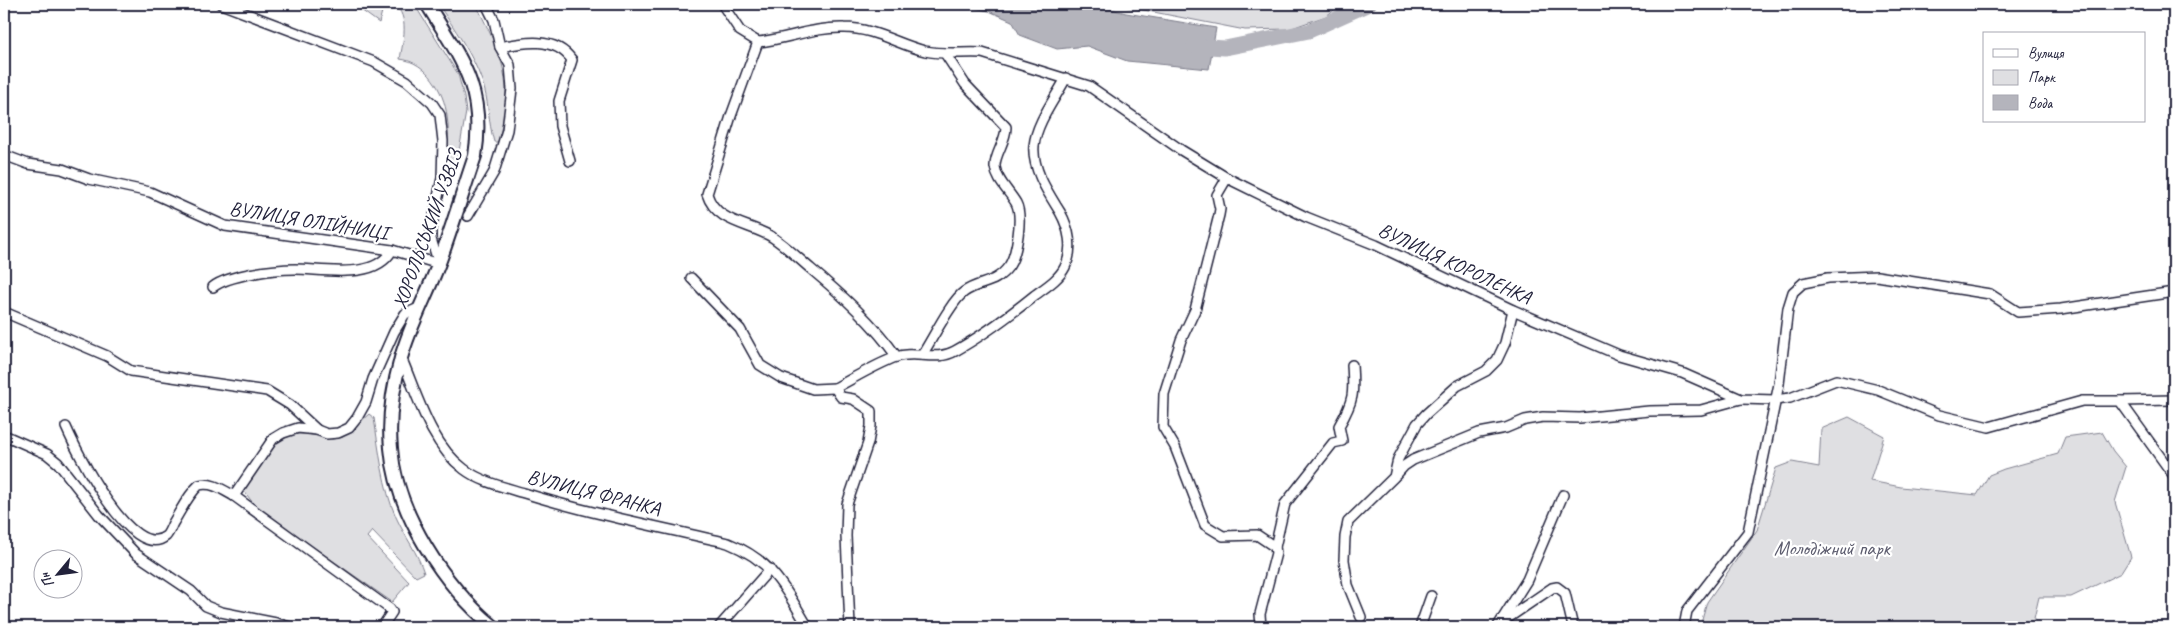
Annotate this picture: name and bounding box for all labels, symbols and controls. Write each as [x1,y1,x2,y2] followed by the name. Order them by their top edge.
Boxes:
[1983,32,2146,122] legend
[2028,44,2065,63] text: Вулиця
[2028,68,2056,87] text: Парк
[2028,94,2053,113] text: Вода
[387,144,469,312] street label: ХОРОЛЬСЬКИЙ УЗВІЗ
[228,196,395,246] street label: ВУЛИЦЯ ОЛІЙНИЦІ
[1374,217,1536,310] street label: ВУЛИЦЯ КОРОЛЕНКА
[525,464,664,521] street label: ВУЛИЦЯ ФРАНКА
[1774,536,1892,561] park label: Молодіжний парк
[32,548,82,598] north arrow
[36,569,58,591] text: Пн

